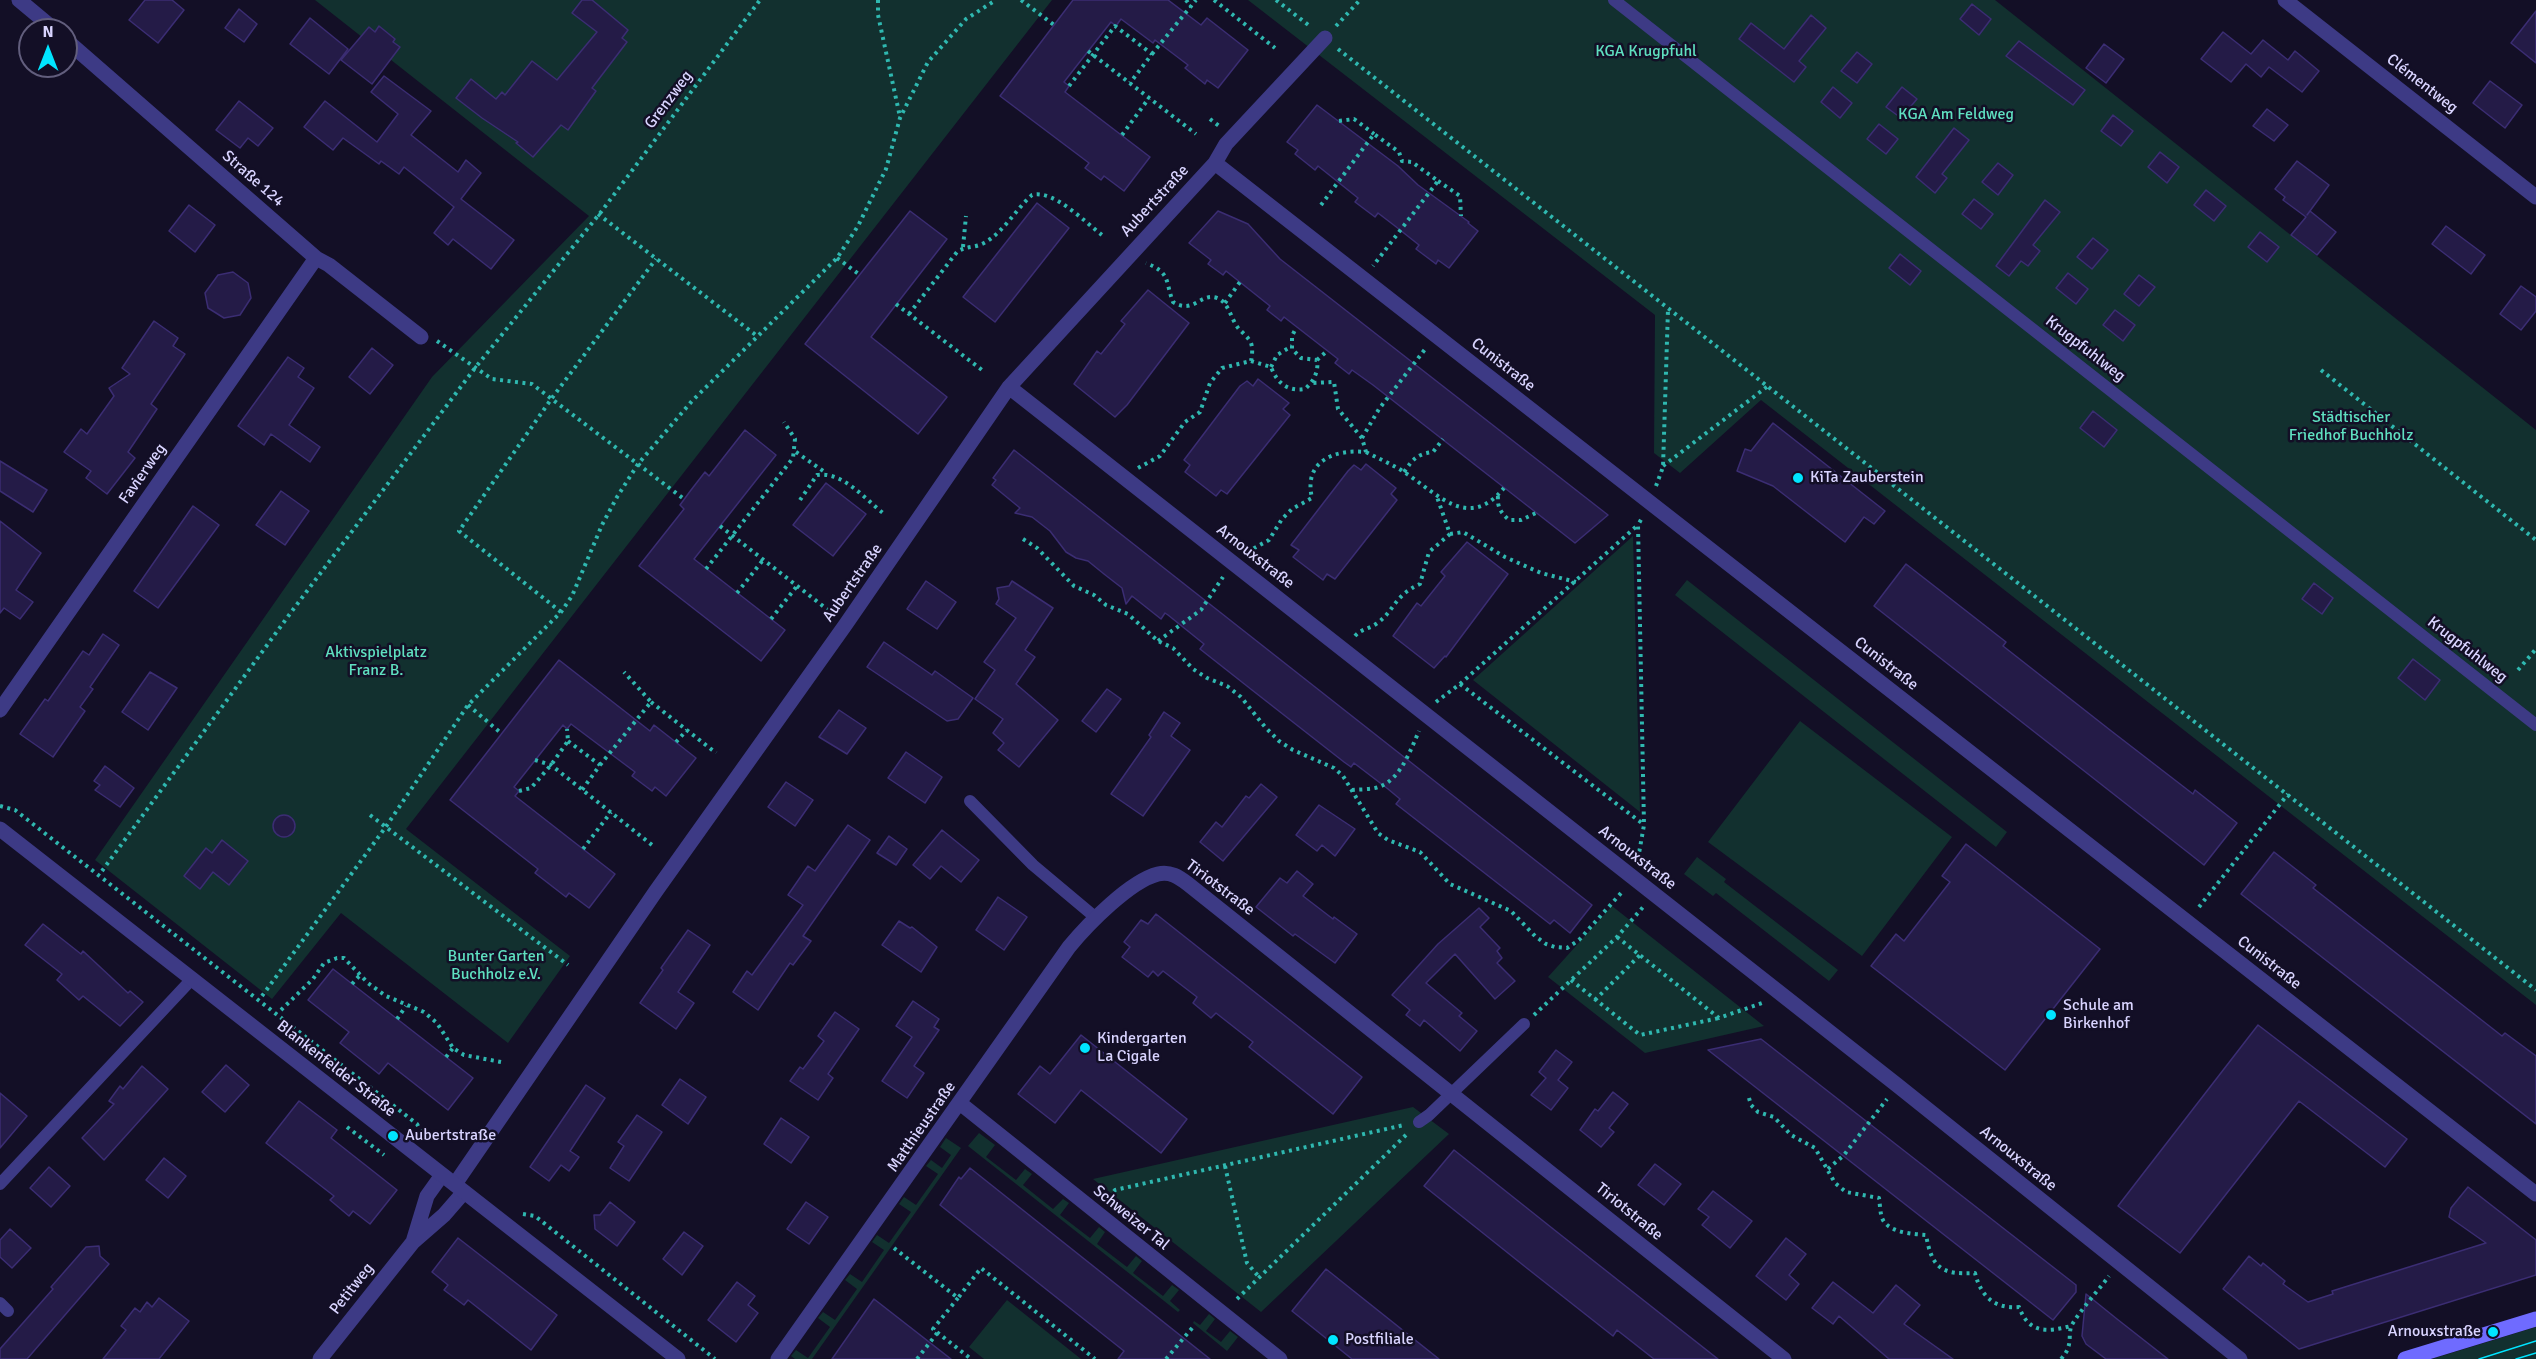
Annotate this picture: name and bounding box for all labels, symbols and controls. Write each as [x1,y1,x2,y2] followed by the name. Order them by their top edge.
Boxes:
[18,18,78,78] north arrow
[42,22,54,42] text: N
[1595,42,1697,62] park label: KGA Krugpfuhl
[2383,50,2461,118] street label: Clémentweg
[641,67,697,133] street label: Grenzweg
[1898,105,2014,125] park label: KGA Am Feldweg
[218,147,288,211] street label: Straße 124
[1117,161,1193,241] street label: Aubertstraße
[2041,312,2129,386] street label: Krugpfuhlweg
[1467,334,1539,396] street label: Cunistraße
[2289,408,2413,446] park label: Städtischer Friedhof Buchholz
[115,440,171,508] street label: Favierweg
[1810,468,1924,488] place label: KiTa Zauberstein
[1791,471,1805,485] marker: KiTa Zauberstein
[1212,521,1298,593] street label: Arnouxstraße
[819,540,887,626] street label: Aubertstraße
[2423,613,2511,687] street label: Krugpfuhlweg
[1850,633,1922,695] street label: Cunistraße
[325,643,427,681] park label: Aktivspielplatz Franz B.
[1594,822,1680,894] street label: Arnouxstraße
[1182,856,1258,920] street label: Tiriotstraße
[2233,932,2305,994] street label: Cunistraße
[448,947,544,985] park label: Bunter Garten Buchholz e.V.
[2063,996,2134,1034] place label: Schule am Birkenhof
[2044,1008,2058,1022] marker: Schule am Birkenhof
[273,1017,399,1121] street label: Blankenfelder Straße
[1097,1029,1187,1067] place label: Kindergarten La Cigale
[1078,1041,1092,1055] marker: Kindergarten La Cigale
[884,1078,960,1176] street label: Matthieustraße
[1976,1122,2060,1196] street label: Arnouxstraße
[405,1126,496,1146] place label: Aubertstraße
[386,1129,400,1143] marker: Aubertstraße
[1591,1179,1667,1245] street label: Tiriotstraße
[1089,1181,1173,1255] street label: Schweizer Tal
[326,1259,378,1319] street label: Petitweg
[2388,1322,2481,1342] place label: Arnouxstraße
[2486,1325,2500,1339] marker: Arnouxstraße
[1345,1330,1414,1350] place label: Postfiliale
[1326,1333,1340,1347] marker: Postfiliale

